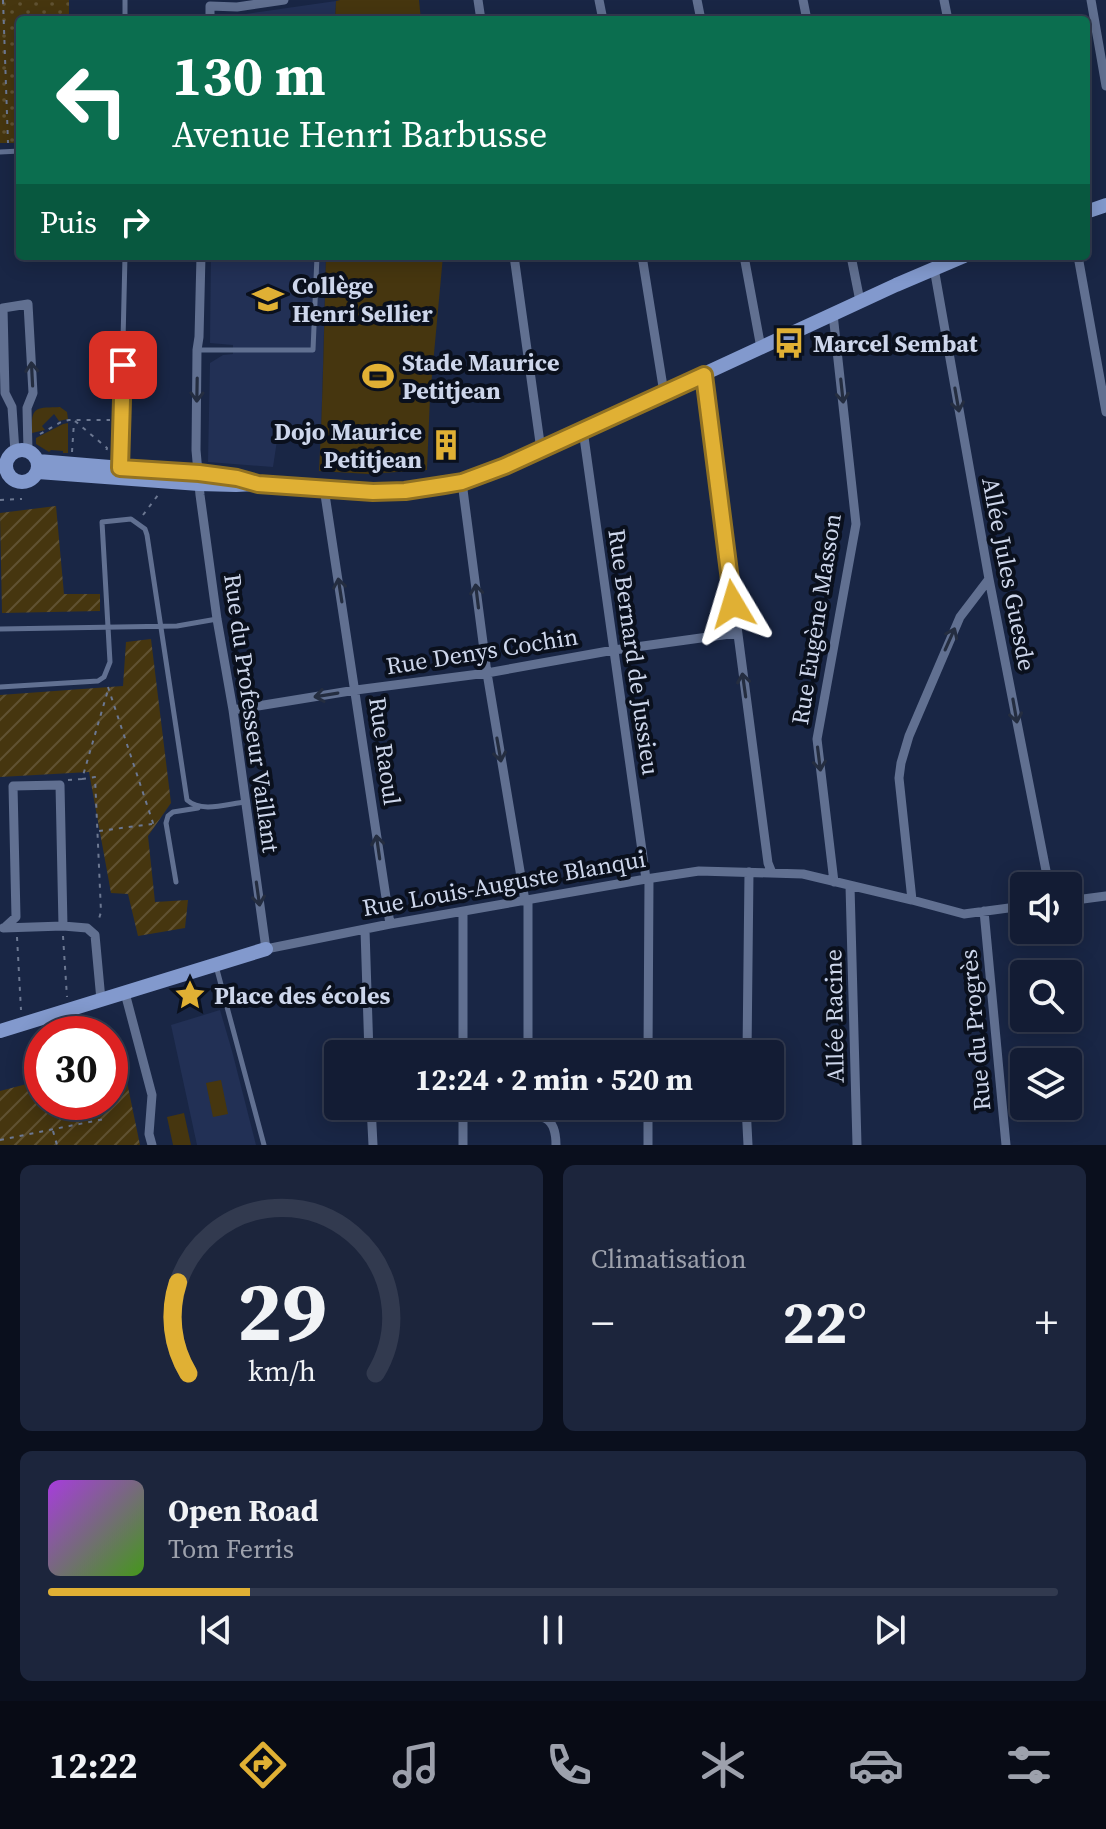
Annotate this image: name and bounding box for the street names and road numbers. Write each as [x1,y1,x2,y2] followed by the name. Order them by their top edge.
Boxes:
[974,474,1044,674] street label: Allée Jules Guesde
[783,511,849,727] street label: Rue Eugène Masson
[600,527,668,777] street label: Rue Bernard de Jussieu
[216,571,288,855] street label: Rue du Professeur Vaillant
[384,620,580,682] street label: Rue Denys Cochin
[361,695,409,807] street label: Rue Raoul
[360,842,648,924] street label: Rue Louis-Auguste Blanqui
[952,948,998,1112] street label: Rue du Progrès
[816,949,852,1083] street label: Allée Racine

